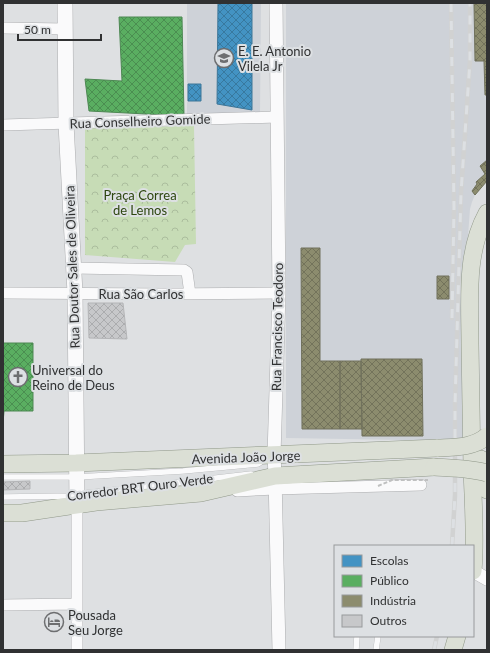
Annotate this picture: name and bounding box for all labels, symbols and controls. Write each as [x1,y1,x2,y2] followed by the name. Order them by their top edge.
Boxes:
[18,16,101,42] scale bar
[24,22,51,37] text: 50 m
[238,43,311,74] place label: E. E. Antonio Vilela Jr
[213,47,235,69] school or university icon: E. E. Antonio Vilela Jr
[69,111,211,131] street label: Rua Conselheiro Gomide
[61,185,83,349] street label: Rua Doutor Sales de Oliveira
[103,187,177,218] park label: Praça Correa de Lemos
[268,263,286,391] street label: Rua Francisco Teodoro
[99,286,184,302] street label: Rua São Carlos
[32,362,115,393] place label: Universal do Reino de Deus
[7,366,29,388] church icon: Universal do Reino de Deus
[191,447,301,467] street label: Avenida João Jorge
[66,470,214,504] street label: Corredor BRT Ouro Verde
[334,545,474,637] legend
[370,553,408,568] text: Escolas
[370,573,409,588] text: Público
[370,593,416,608] text: Indústria
[68,607,123,638] place label: Pousada Seu Jorge
[43,611,65,633] hotel icon: Pousada Seu Jorge
[370,613,407,628] text: Outros

